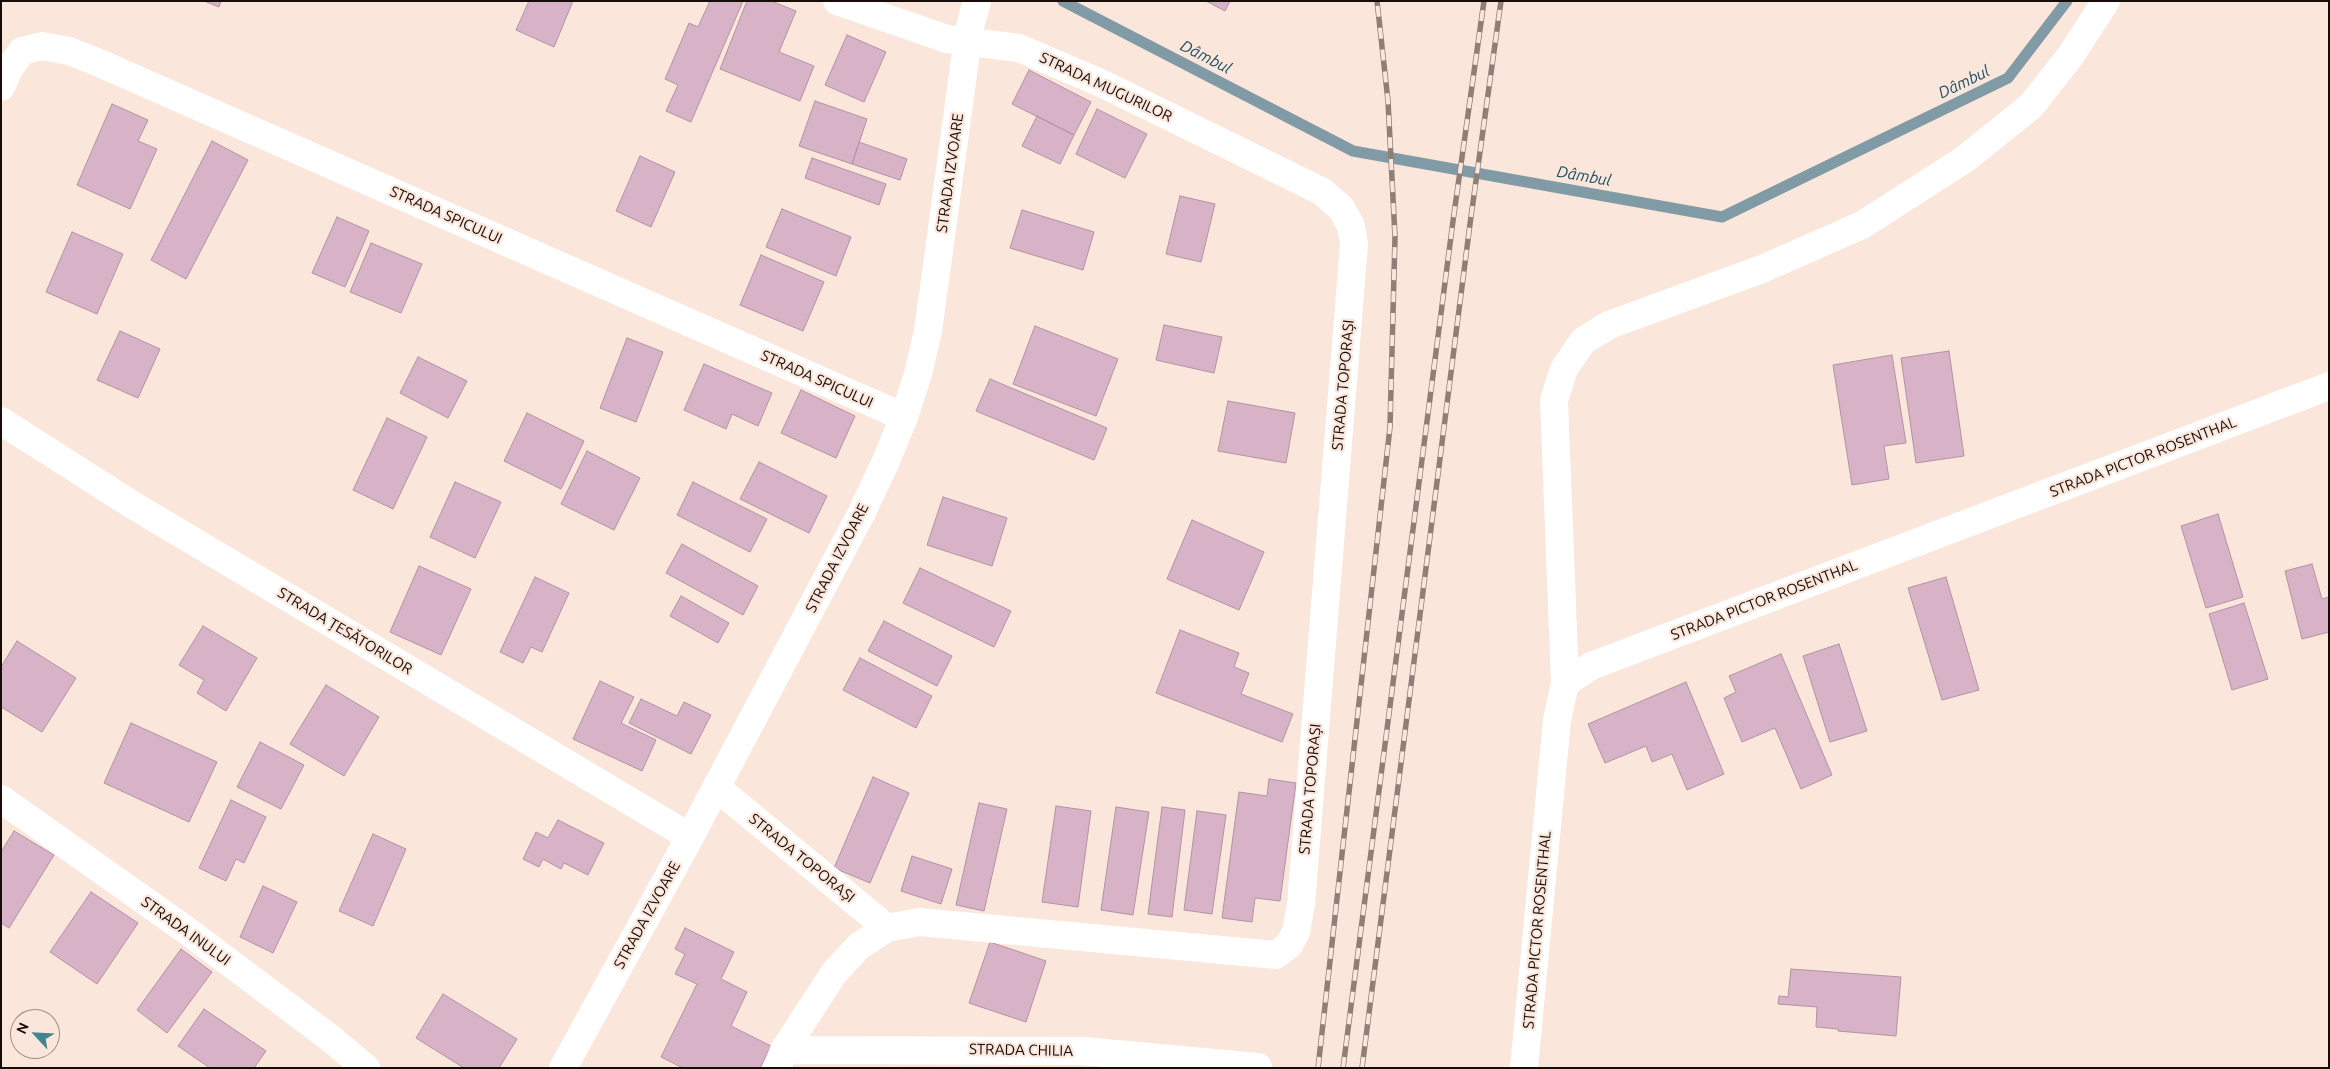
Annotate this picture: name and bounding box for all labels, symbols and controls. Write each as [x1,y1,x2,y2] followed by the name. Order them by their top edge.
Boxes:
[1177,36,1235,78] water label: Dâmbul
[1037,48,1175,126] street label: STRADA MUGURILOR
[1935,61,1993,103] water label: Dâmbul
[933,112,967,234] street label: STRADA IZVOARE
[1555,162,1613,190] water label: Dâmbul
[387,182,505,248] street label: STRADA SPICULUI
[1328,319,1358,451] street label: STRADA TOPORAȘI
[758,346,876,412] street label: STRADA SPICULUI
[2047,413,2239,501] street label: STRADA PICTOR ROSENTHAL
[802,500,872,616] street label: STRADA IZVOARE
[1668,556,1860,644] street label: STRADA PICTOR ROSENTHAL
[274,584,416,678] street label: STRADA ȚESĂTORILOR
[1295,723,1325,855] street label: STRADA TOPORAȘI
[745,810,859,906] street label: STRADA TOPORAȘI
[1519,830,1555,1030] street label: STRADA PICTOR ROSENTHAL
[610,858,684,972] street label: STRADA IZVOARE
[138,893,234,969] street label: STRADA INULUI
[10,1009,60,1059] north arrow
[13,1020,32,1036] text: N
[969,1040,1073,1060] street label: STRADA CHILIA

